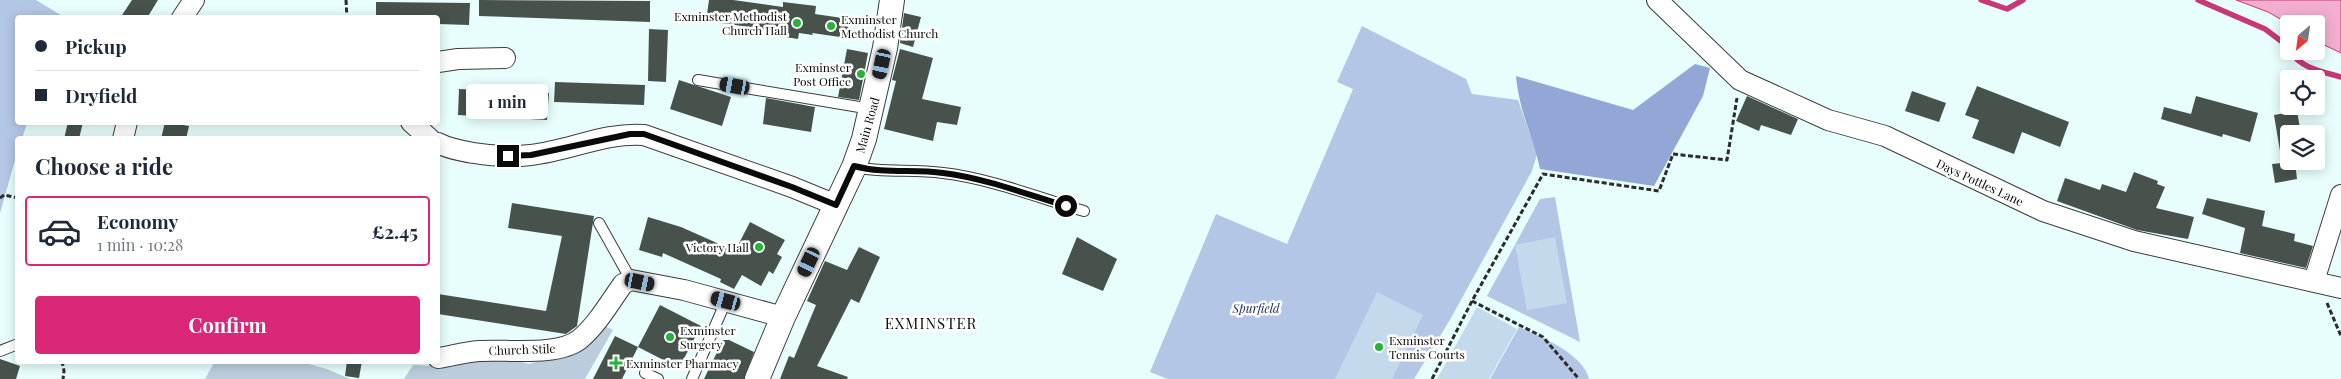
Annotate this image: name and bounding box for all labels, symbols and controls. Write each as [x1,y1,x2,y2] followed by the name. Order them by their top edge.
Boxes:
[674,8,788,38] place label: Exminster Methodist Church Hall
[841,11,938,41] place label: Exminster Methodist Church
[2280,15,2325,60] north arrow
[2280,15,2325,170] map controls
[791,17,803,29] marker: Exminster Methodist Church Hall
[825,20,837,32] marker: Exminster Methodist Church
[65,33,127,59] text: Pickup
[871,48,892,80] car
[793,59,852,89] place label: Exminster Post Office
[855,68,867,80] marker: Exminster Post Office
[2280,70,2325,115] button: locate
[718,76,751,96] car
[65,82,137,108] text: Dryfield
[467,84,549,118] callout: 1 min
[487,91,527,112] text: 1 min
[851,95,883,155] street label: Main Road
[2280,125,2325,170] button: layers
[497,145,519,167] route end
[35,151,173,181] text: Choose a ride
[1934,155,2026,209] street label: Days Pottles Lane
[1055,195,1077,217] route start
[97,208,178,234] text: Economy
[37,209,82,254] icon: car
[372,218,418,244] text: £2.45
[97,234,183,255] text: 1 min · 10:28
[685,239,750,255] place label: Victory Hall
[753,241,765,253] marker: Victory Hall
[795,245,822,279] car
[623,272,656,292] car
[709,290,742,312] car
[35,296,420,354] button: Confirm
[1232,300,1280,316] park label: Spurfield
[885,313,977,333] district label: EXMINSTER
[680,322,737,352] place label: Exminster Surgery
[664,331,676,343] marker: Exminster Surgery
[1389,332,1465,362] place label: Exminster Tennis Courts
[488,340,556,358] street label: Church Stile
[1373,341,1385,353] marker: Exminster Tennis Courts
[626,355,738,371] place label: Exminster Pharmacy
[610,357,622,369] marker: Exminster Pharmacy

